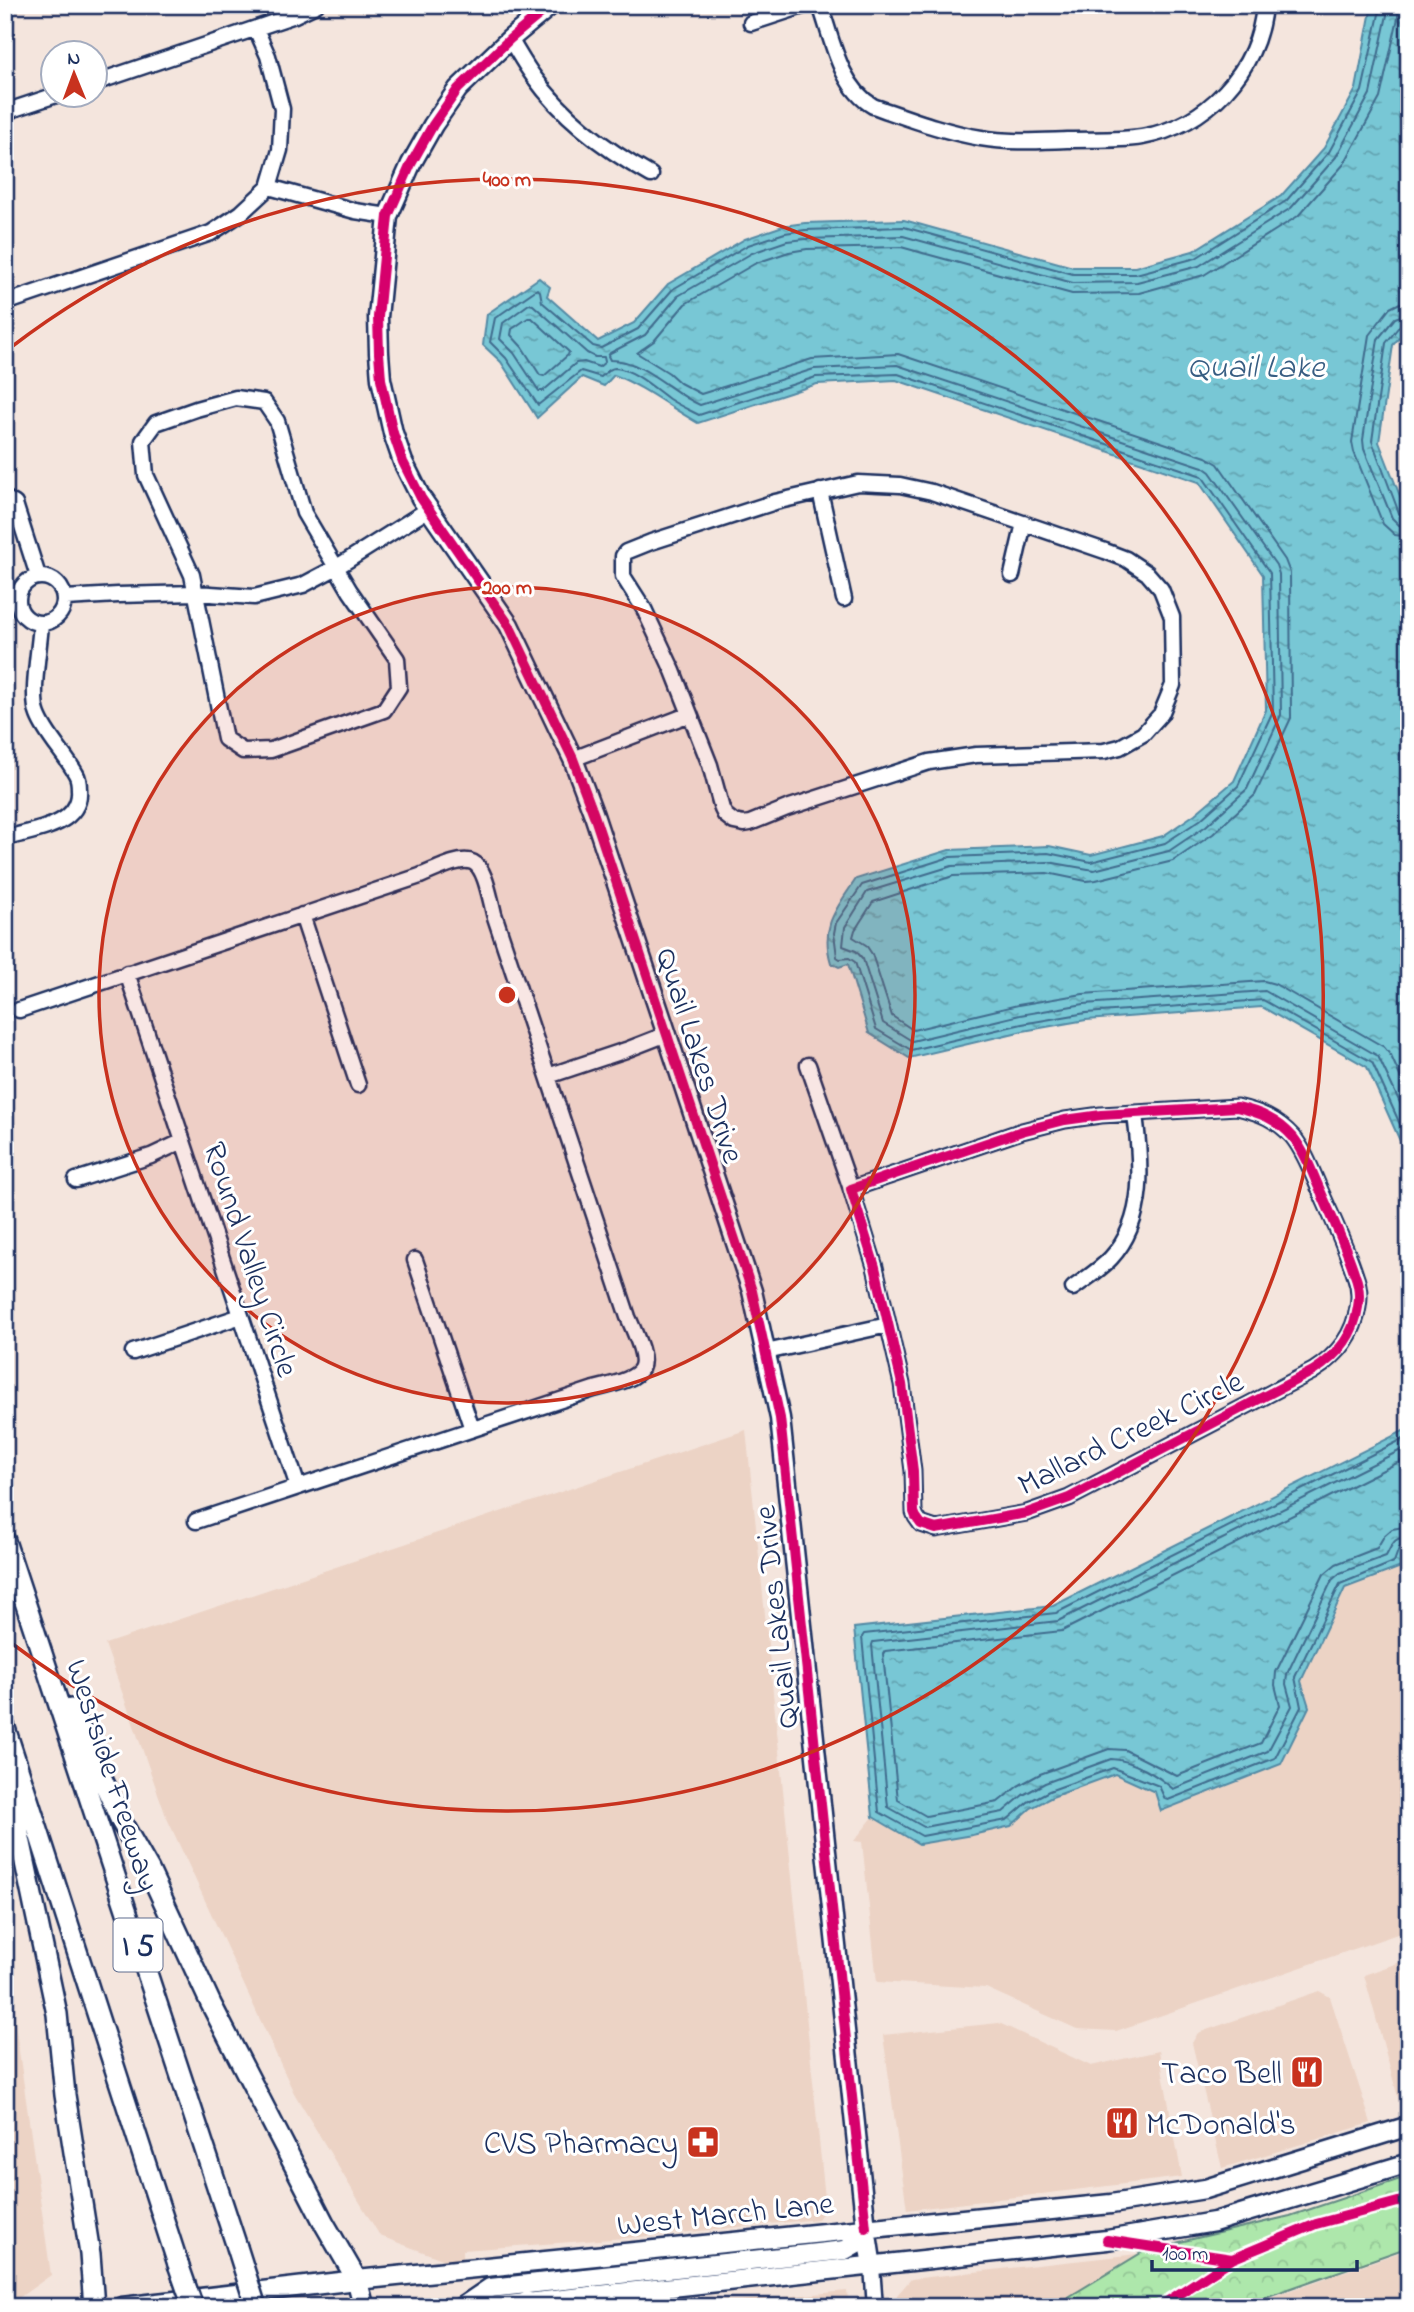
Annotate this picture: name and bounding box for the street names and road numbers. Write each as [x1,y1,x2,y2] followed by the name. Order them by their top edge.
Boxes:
[641,942,755,1170] street label: Quail Lakes Drive
[189,1136,309,1384] street label: Round Valley Circle
[1011,1360,1253,1510] street label: Mallard Creek Circle
[743,1502,814,1730] street label: Quail Lakes Drive
[51,1654,170,1898] street label: Westside Freeway
[114,1918,162,1971] road number: I 5
[615,2182,837,2251] street label: West March Lane

